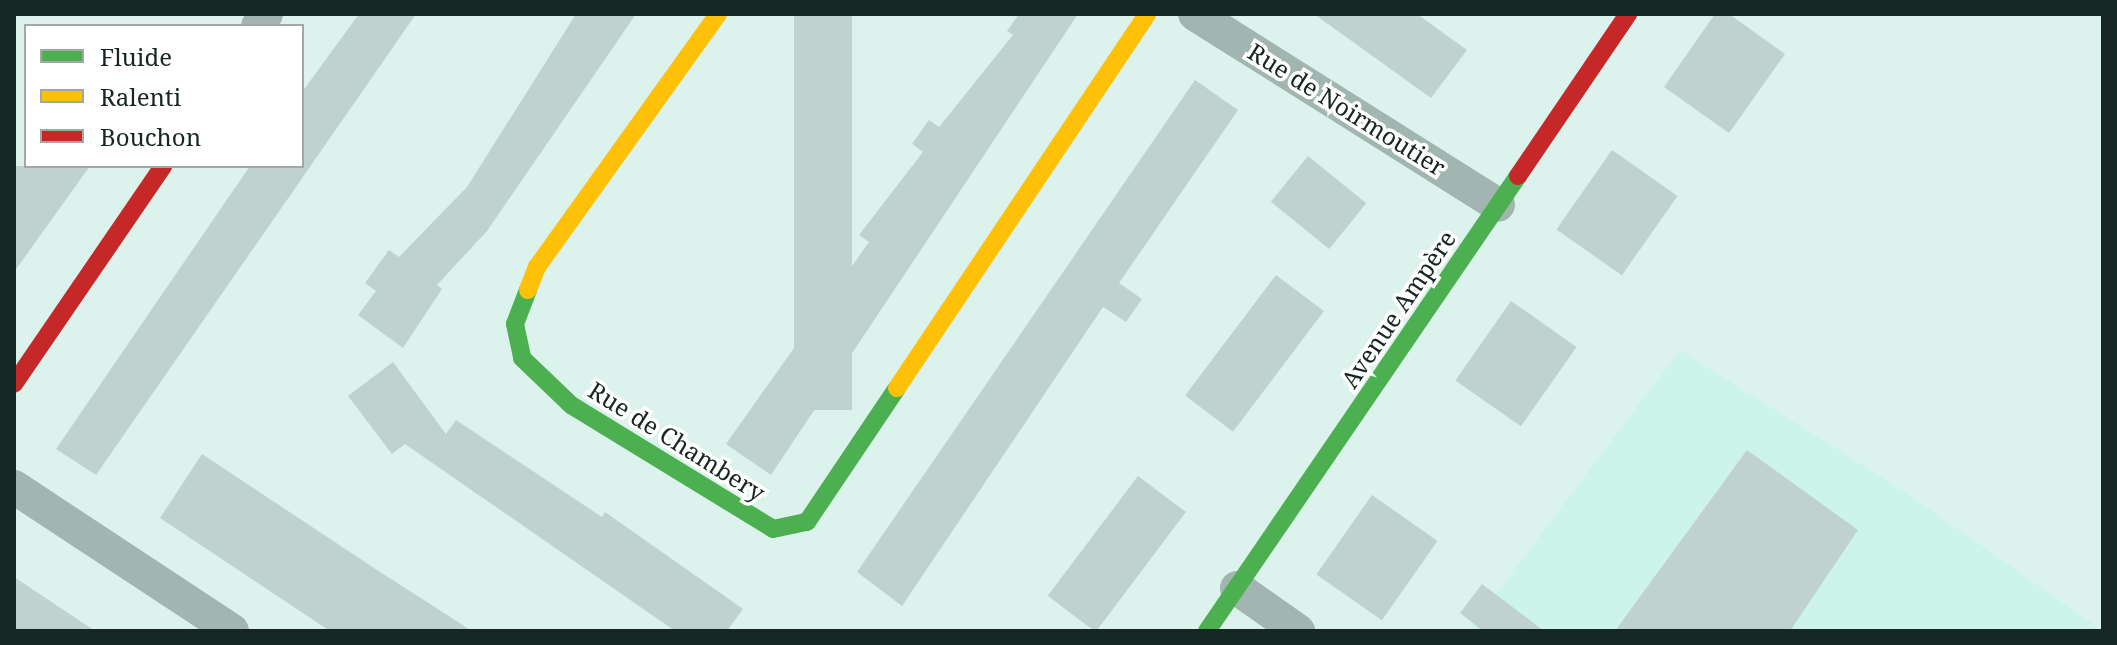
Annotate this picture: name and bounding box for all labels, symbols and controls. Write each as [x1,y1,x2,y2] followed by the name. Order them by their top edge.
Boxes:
[24,24,304,168] legend
[1243,37,1451,181] street label: Rue de Noirmoutier
[100,40,172,73] text: Fluide
[100,80,181,113] text: Ralenti
[100,120,201,153] text: Bouchon
[1335,225,1461,393] street label: Avenue Ampère
[584,375,770,507] street label: Rue de Chambery

